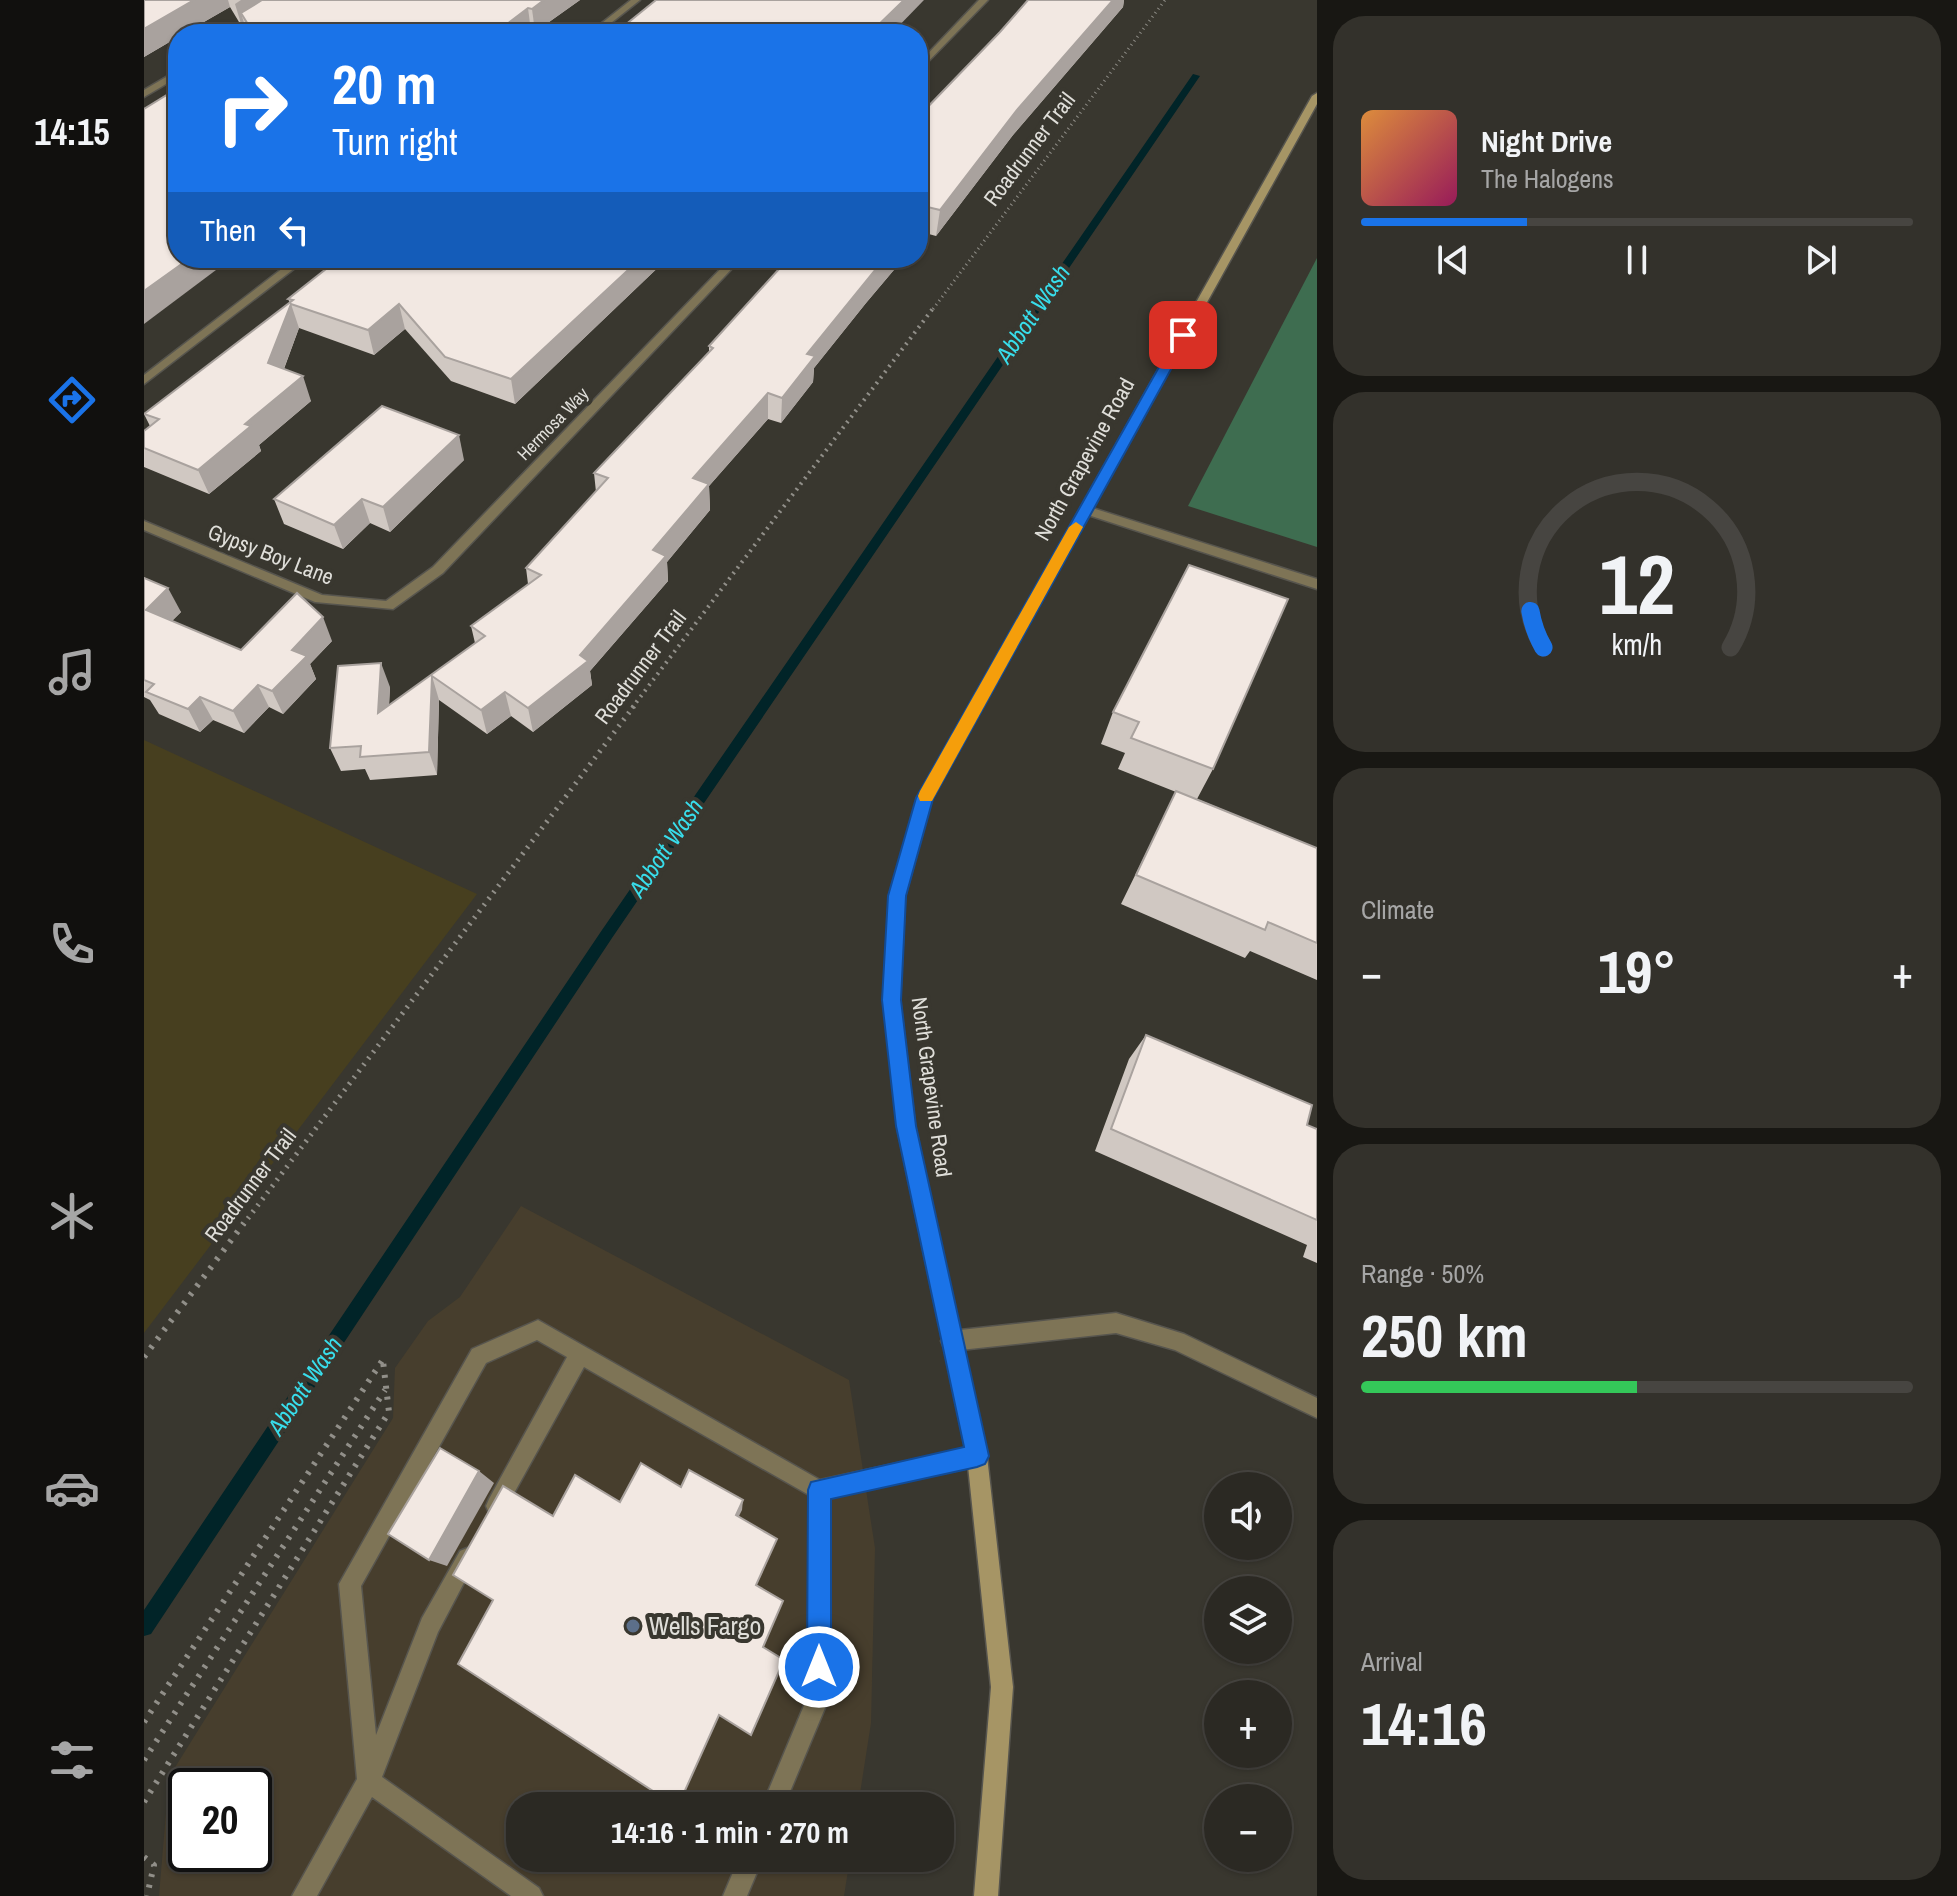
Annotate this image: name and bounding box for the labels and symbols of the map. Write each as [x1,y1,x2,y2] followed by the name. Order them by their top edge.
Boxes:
[976,86,1082,212] street label: Roadrunner Trail
[987,258,1077,370] water label: Abbott Wash
[1149,301,1217,369] pin
[1027,372,1141,546] street label: North Grapevine Road
[511,381,594,466] street label: Hermosa Way
[204,516,338,592] street label: Gypsy Boy Lane
[587,604,693,730] street label: Roadrunner Trail
[620,792,710,904] water label: Abbott Wash
[905,995,959,1179] street label: North Grapevine Road
[197,1122,303,1248] street label: Roadrunner Trail
[259,1330,349,1442] water label: Abbott Wash
[649,1608,761,1643] place label: Wells Fargo
[624,1617,642,1635] marker: Wells Fargo
[777,1625,861,1709] position arrow
[168,1768,272,1872] speed limit sign: 20

